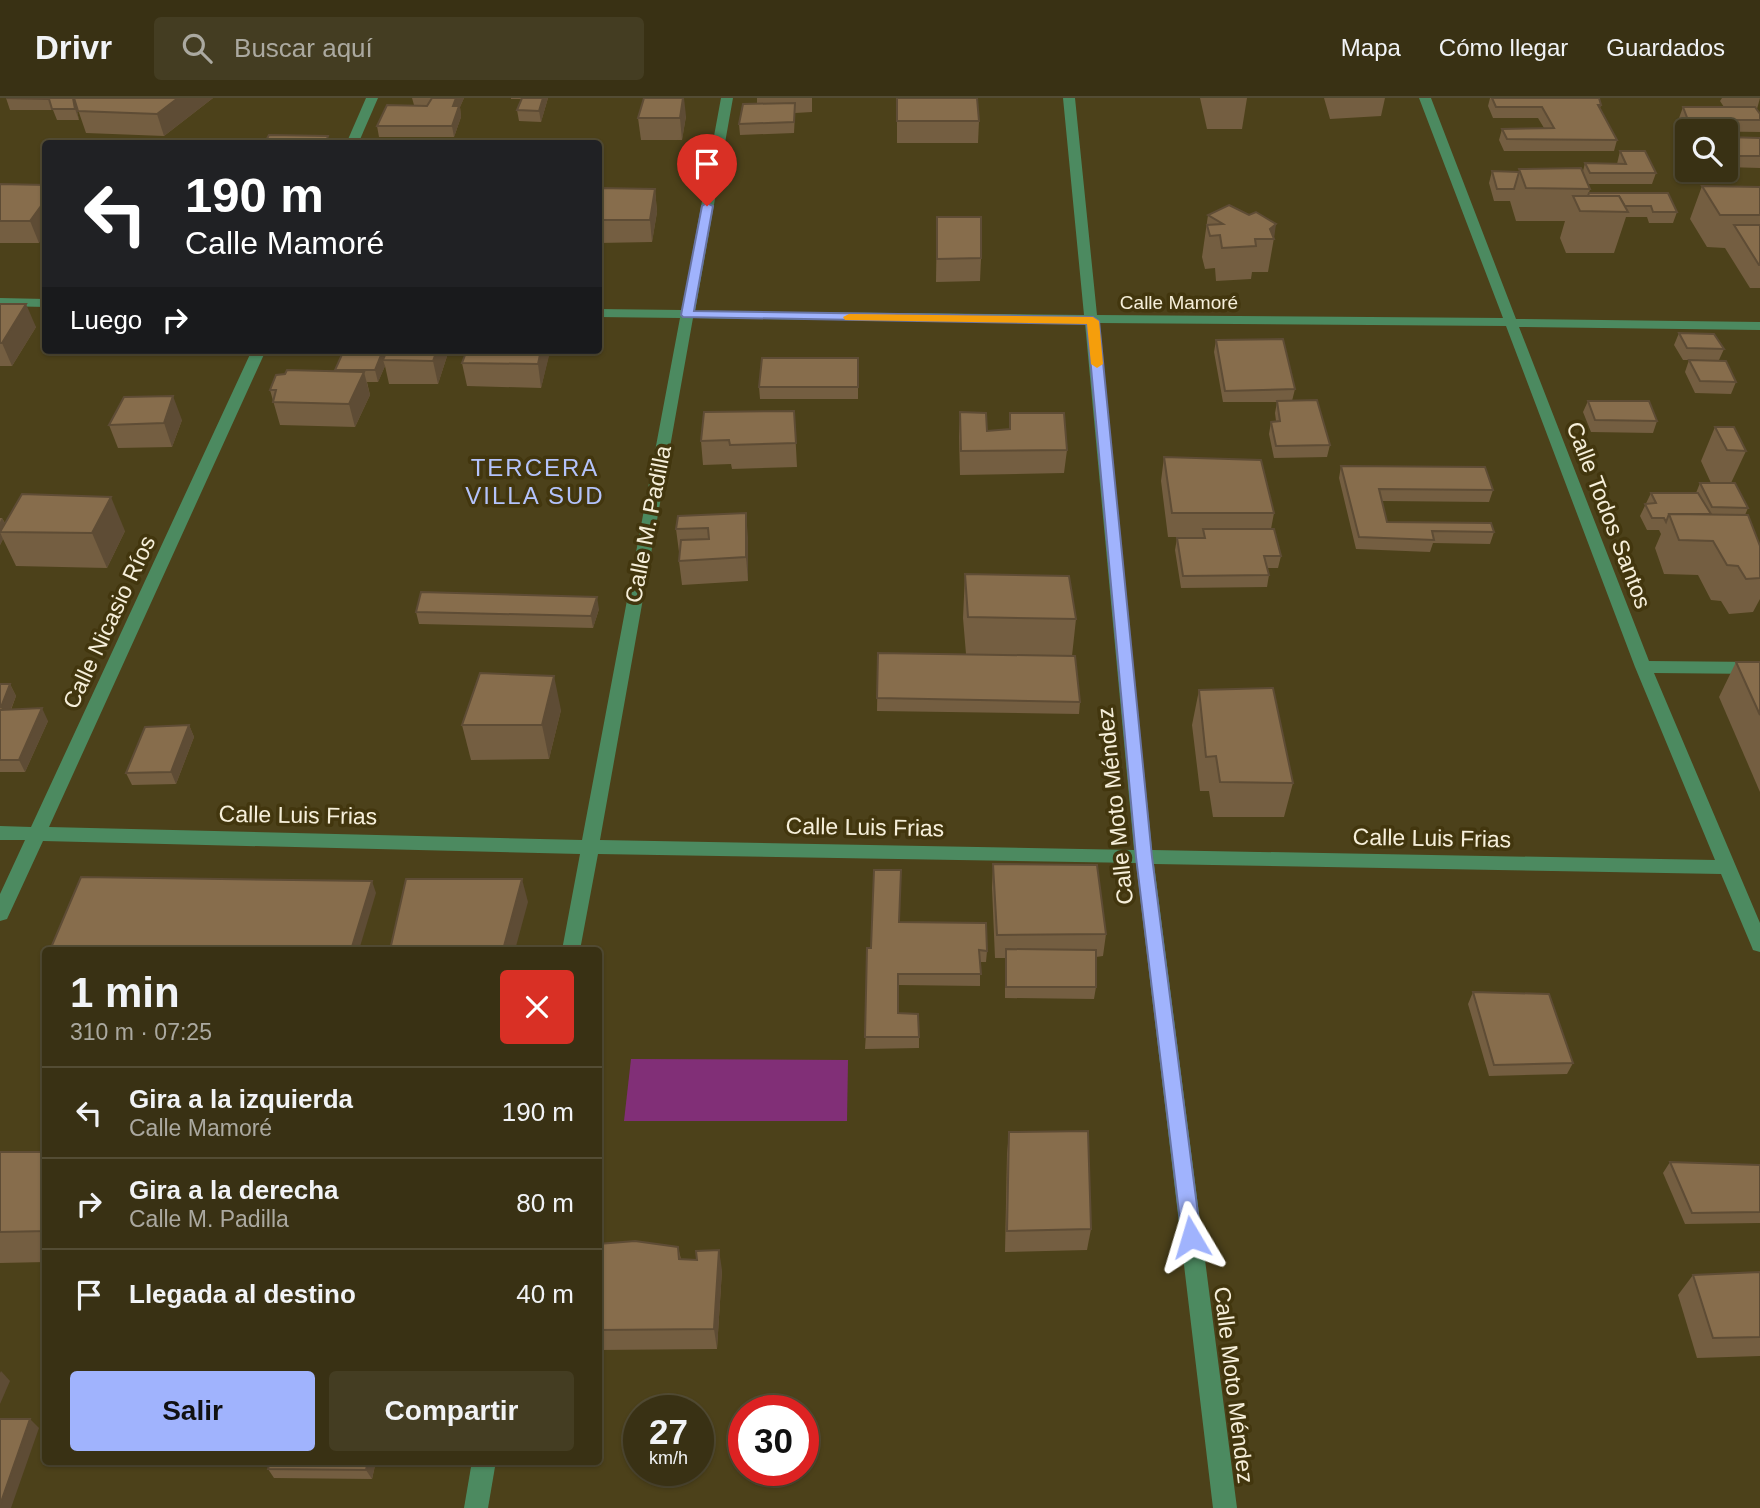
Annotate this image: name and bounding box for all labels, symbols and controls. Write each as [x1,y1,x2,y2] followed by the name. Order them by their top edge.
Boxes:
[154,17,644,80] search box
[35,29,112,66] text: Drivr
[178,29,216,67] icon: search
[234,33,373,63] text: Buscar aquí
[1341,34,1401,61] text: Mapa
[1439,34,1568,61] text: Cómo llegar
[1606,34,1725,61] text: Guardados
[1675,119,1738,182] map controls
[1675,119,1738,182] button: search
[677,134,737,206] pin
[688,145,726,183] icon: arrive
[70,168,161,259] icon: left
[185,168,324,222] text: 190 m
[185,225,384,261] text: Calle Mamoré
[1120,292,1238,313] street label: Calle Mamoré
[156,301,194,339] icon: right
[70,305,142,335] text: Luego
[1561,418,1657,612] street label: Calle Todos Santos
[620,443,676,605] street label: Calle M. Padilla
[465,454,605,509] district label: TERCERA VILLA SUD
[58,531,160,713] street label: Calle Nicasio Ríos
[1092,706,1138,906] street label: Calle Moto Méndez
[219,801,377,829] street label: Calle Luis Frias
[786,813,944,841] street label: Calle Luis Frias
[1353,824,1511,852] street label: Calle Luis Frias
[70,969,180,1016] text: 1 min
[500,970,574,1044] button: close
[70,1019,212,1045] text: 310 m · 07:25
[129,1084,353,1114] text: Gira a la izquierda
[70,1094,108,1132] icon: left
[502,1097,574,1127] text: 190 m
[129,1115,272,1141] text: Calle Mamoré
[129,1175,339,1205] text: Gira a la derecha
[70,1185,108,1223] icon: right
[516,1188,574,1218] text: 80 m
[1154,1200,1228,1274] position arrow
[129,1206,289,1232] text: Calle M. Padilla
[70,1276,108,1314] icon: arrive
[129,1279,356,1309] text: Llegada al destino
[516,1279,574,1309] text: 40 m
[1209,1285,1259,1485] street label: Calle Moto Méndez
[70,1371,315,1451] button: Salir
[329,1371,574,1451] button: Compartir
[728,1395,819,1486] speed limit sign: 30
[649,1412,688,1451] text: 27
[649,1448,688,1468] text: km/h

